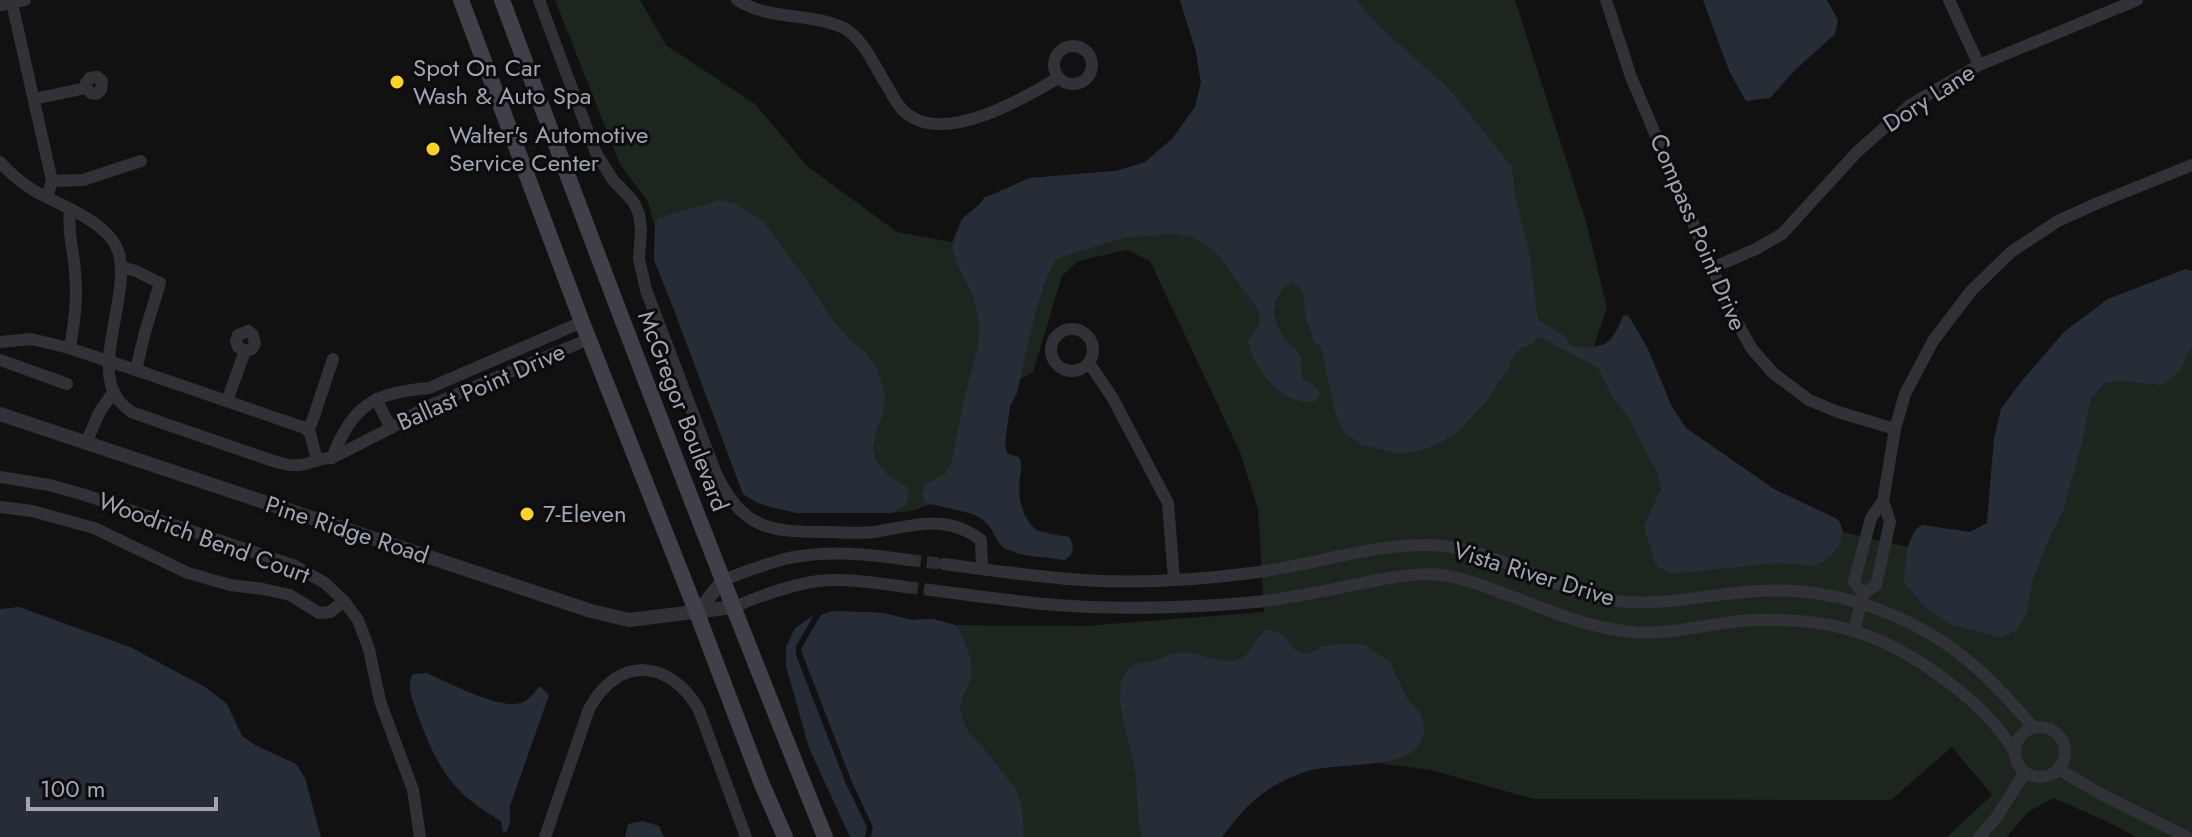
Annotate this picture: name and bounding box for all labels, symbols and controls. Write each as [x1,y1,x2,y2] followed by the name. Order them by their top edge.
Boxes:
[413,50,591,113] place label: Spot On Car Wash & Auto Spa
[1876,55,1982,140] street label: Dory Lane
[388,73,406,91] marker: Spot On Car Wash & Auto Spa
[449,117,648,180] place label: Walter's Automotive Service Center
[1641,128,1756,336] street label: Compass Point Drive
[424,140,442,158] marker: Walter's Automotive Service Center
[629,305,738,516] street label: McGregor Boulevard
[391,334,571,439] street label: Ballast Point Drive
[93,483,315,592] street label: Woodrich Bend Court
[261,487,433,572] street label: Pine Ridge Road
[543,496,627,531] place label: 7-Eleven
[518,505,536,523] marker: 7-Eleven
[1449,532,1619,615] street label: Vista River Drive
[28,761,216,811] scale bar
[40,771,106,806] text: 100 m

